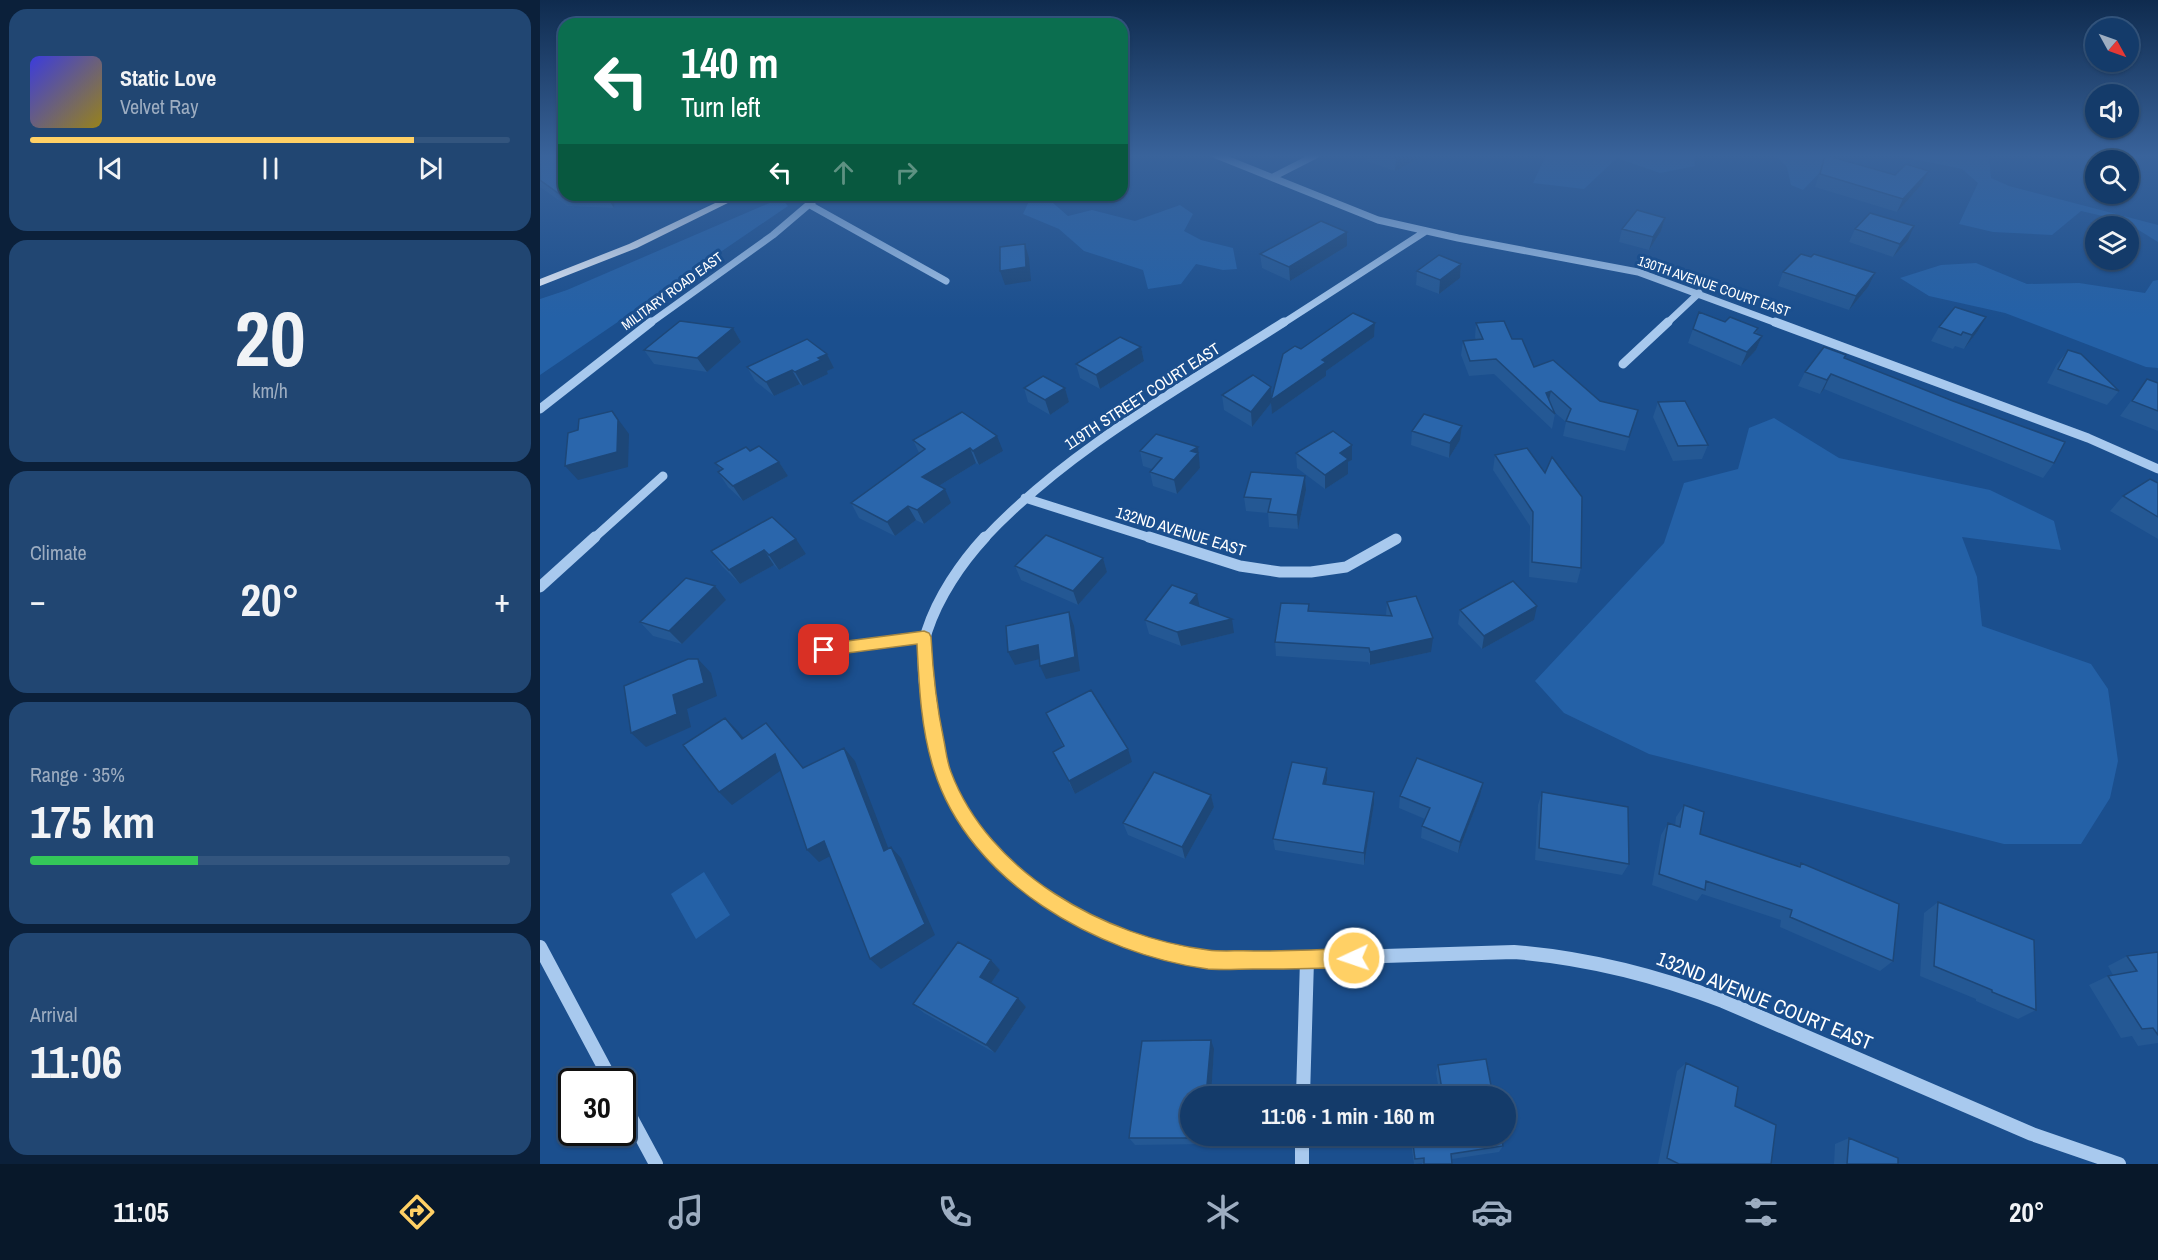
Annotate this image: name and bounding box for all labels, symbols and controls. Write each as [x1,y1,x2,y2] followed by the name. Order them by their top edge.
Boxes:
[2085,18,2139,72] north arrow
[2085,18,2139,270] map controls
[681,35,779,91] text: 140 m
[582,42,660,120] icon: left
[120,63,216,93] text: Static Love
[2085,84,2139,138] button: sound
[681,89,760,125] text: Turn left
[120,93,198,120] text: Velvet Ray
[2085,150,2139,204] button: search
[94,152,127,185] icon: previous
[254,152,287,185] icon: pause
[414,152,447,185] icon: next
[764,156,797,189] icon: left
[827,156,860,189] icon: ahead
[890,156,923,189] icon: right
[2085,216,2139,270] button: layers
[618,248,726,334] street label: MILITARY ROAD EAST
[1635,251,1793,321] street label: 130TH AVENUE COURT EAST
[234,285,306,390] text: 20
[1060,337,1224,455] street label: 119TH STREET COURT EAST
[252,377,288,404] text: km/h
[1113,501,1249,561] street label: 132ND AVENUE EAST
[30,539,87,566] text: Climate
[240,569,300,630] text: 20°
[30,578,46,622] text: −
[494,578,510,622] text: +
[798,624,849,675] pin
[807,633,840,666] icon: arrive
[30,761,125,788] text: Range · 35%
[30,791,155,852] text: 175 km
[1322,926,1386,990] position arrow
[1653,944,1877,1056] street label: 132ND AVENUE COURT EAST
[30,1001,77,1028] text: Arrival
[30,1031,122,1092] text: 11:06
[558,1068,636,1146] speed limit sign: 30
[1261,1101,1435,1131] text: 11:06 · 1 min · 160 m
[396,1191,438,1233] icon: directions
[665,1191,707,1233] icon: music
[934,1191,976,1233] icon: phone
[1202,1191,1244,1233] icon: climate
[1471,1191,1513,1233] icon: car
[1740,1191,1782,1233] icon: filters
[113,1194,169,1230] text: 11:05
[2009,1194,2045,1230] text: 20°

